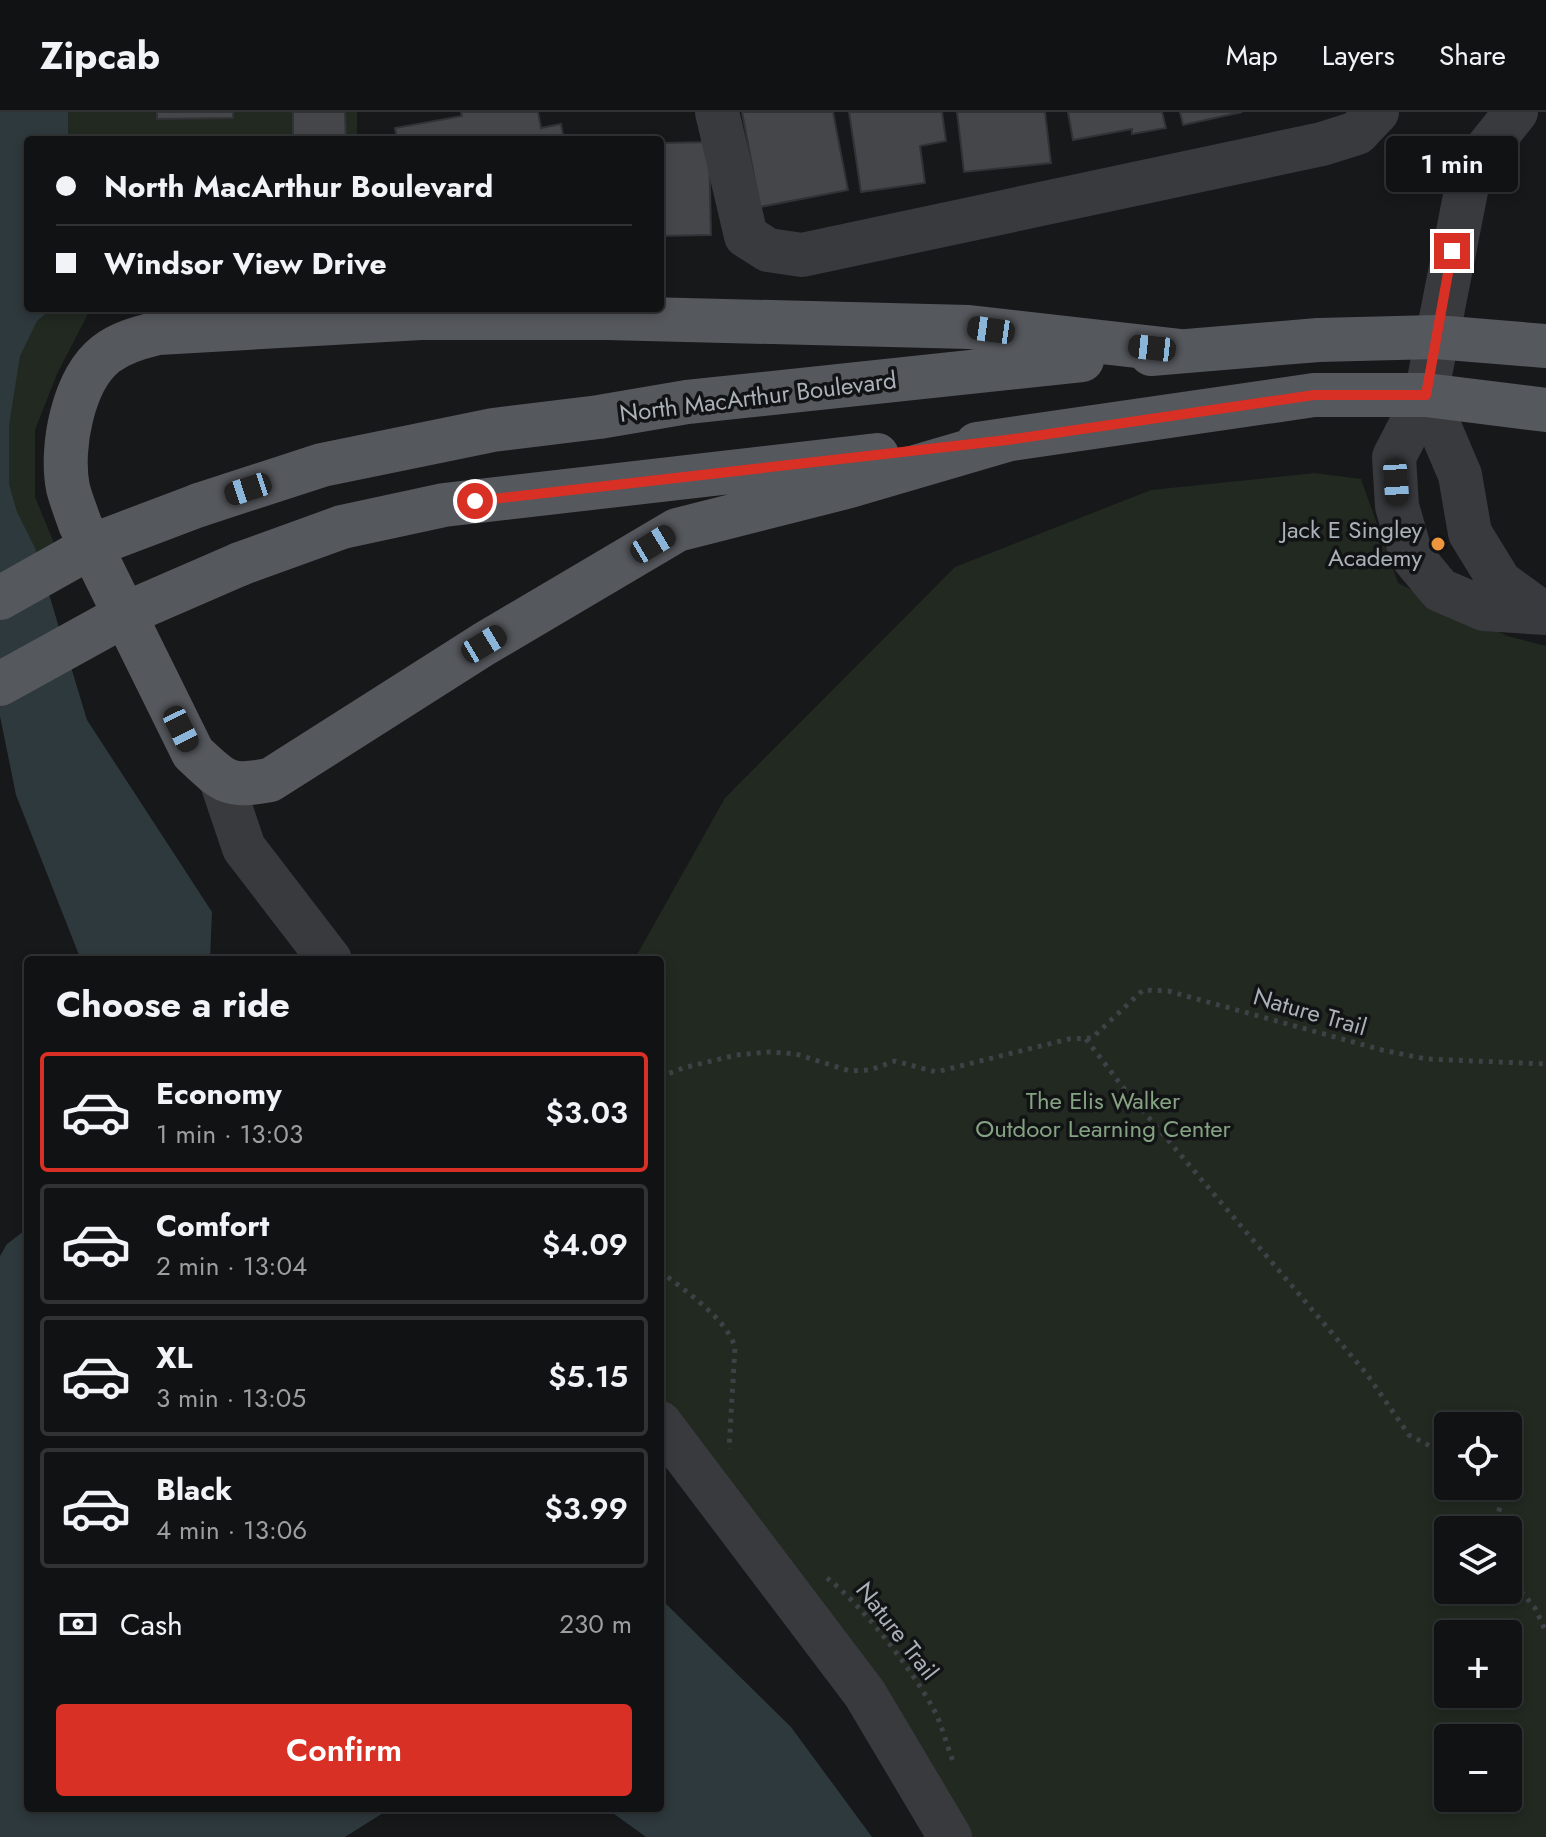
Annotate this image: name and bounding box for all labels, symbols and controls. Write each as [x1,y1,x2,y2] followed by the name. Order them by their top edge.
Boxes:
[40,28,160,83] text: Zipcab
[1226,35,1278,76] text: Map
[1322,35,1395,76] text: Layers
[1439,35,1506,76] text: Share
[1386,135,1518,191] callout: 1 min
[1420,145,1484,183] text: 1 min
[104,165,493,208] text: North MacArthur Boulevard
[1434,233,1470,269] route end
[104,242,387,285] text: Windsor View Drive
[966,315,1016,345] car
[1127,334,1177,362] car
[617,362,899,431] street label: North MacArthur Boulevard
[1382,457,1410,507] car
[221,470,275,508] car
[457,483,493,519] route start
[1278,512,1422,575] place label: Jack E Singley Academy
[626,521,680,567] car
[1429,535,1447,553] marker: Jack E Singley Academy
[457,621,511,667] car
[160,702,202,756] car
[56,978,290,1030] text: Choose a ride
[1249,979,1371,1044] street label: Nature Trail
[156,1072,282,1115] text: Economy
[60,1076,132,1148] icon: car
[975,1083,1232,1146] park label: The Elis Walker Outdoor Learning Center
[546,1091,628,1134] text: $3.03
[156,1115,303,1153] text: 1 min · 13:03
[156,1204,269,1247] text: Comfort
[60,1208,132,1280] icon: car
[542,1223,628,1266] text: $4.09
[156,1247,307,1285] text: 2 min · 13:04
[156,1336,192,1379] text: XL
[60,1340,132,1412] icon: car
[548,1355,628,1398] text: $5.15
[156,1379,306,1417] text: 3 min · 13:05
[1434,1412,1522,1812] map controls
[1434,1412,1522,1500] button: locate
[156,1468,232,1511] text: Black
[60,1472,132,1544] icon: car
[544,1487,628,1530] text: $3.99
[156,1511,307,1549] text: 4 min · 13:06
[1434,1516,1522,1604] button: layers
[848,1574,947,1687] street label: Nature Trail
[56,1602,100,1646] icon: cash
[120,1603,183,1646] text: Cash
[559,1605,632,1643] text: 230 m
[1434,1620,1522,1708] button: +
[56,1704,632,1796] button: Confirm
[1434,1724,1522,1812] button: −

